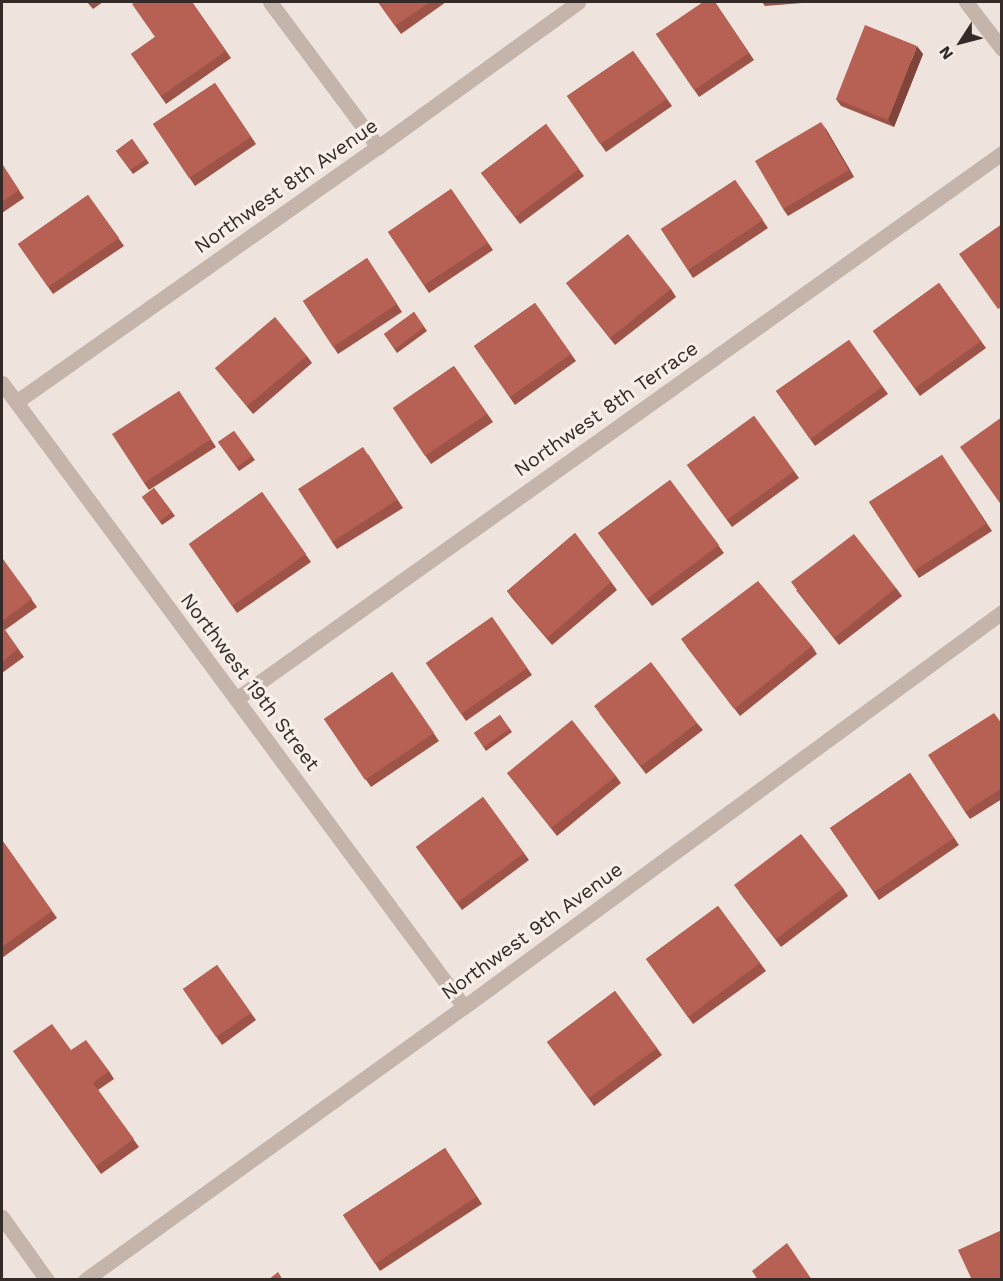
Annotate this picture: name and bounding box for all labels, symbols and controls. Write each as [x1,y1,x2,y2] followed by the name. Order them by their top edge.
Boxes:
[931,12,991,72] north arrow
[935,42,957,63] text: N
[189,113,383,259] street label: Northwest 8th Avenue
[509,336,703,482] street label: Northwest 8th Terrace
[175,588,325,776] street label: Northwest 19th Street
[436,857,628,1005] street label: Northwest 9th Avenue

